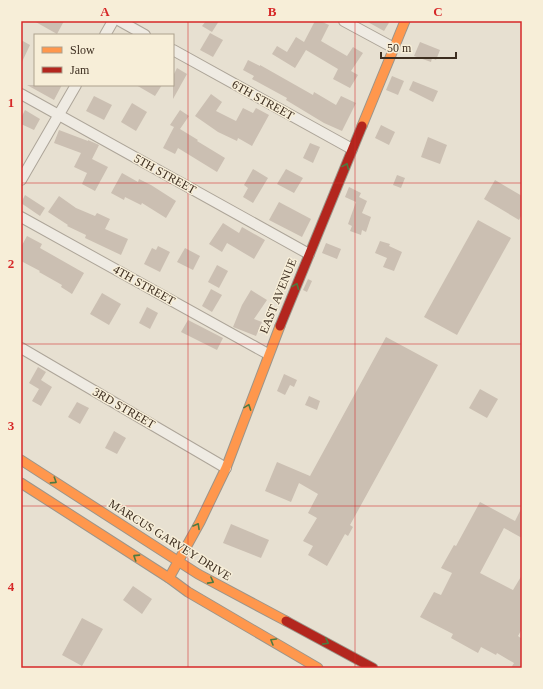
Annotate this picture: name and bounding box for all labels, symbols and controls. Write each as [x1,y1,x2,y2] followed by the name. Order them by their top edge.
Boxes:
[100,4,110,19] text: A
[268,4,277,19] text: B
[433,4,443,19] text: C
[34,34,174,86] legend
[381,34,456,60] scale bar
[387,41,412,55] text: 50 m
[70,43,95,57] text: Slow
[70,63,90,77] text: Jam
[229,77,297,123] street label: 6TH STREET
[8,95,14,110] text: 1
[131,151,199,197] street label: 5TH STREET
[341,162,349,169] one-way arrow
[8,256,14,271] text: 2
[257,256,299,336] street label: EAST AVENUE
[110,262,178,308] street label: 4TH STREET
[291,282,299,289] one-way arrow
[90,385,158,432] street label: 3RD STREET
[244,403,252,410] one-way arrow
[8,418,15,433] text: 3
[50,476,57,484] one-way arrow
[106,496,234,584] street label: MARCUS GARVEY DRIVE
[193,523,200,530] one-way arrow
[133,554,140,562] one-way arrow
[207,576,214,583] one-way arrow
[8,579,15,594] text: 4
[322,637,329,644] one-way arrow
[270,639,277,646] one-way arrow

